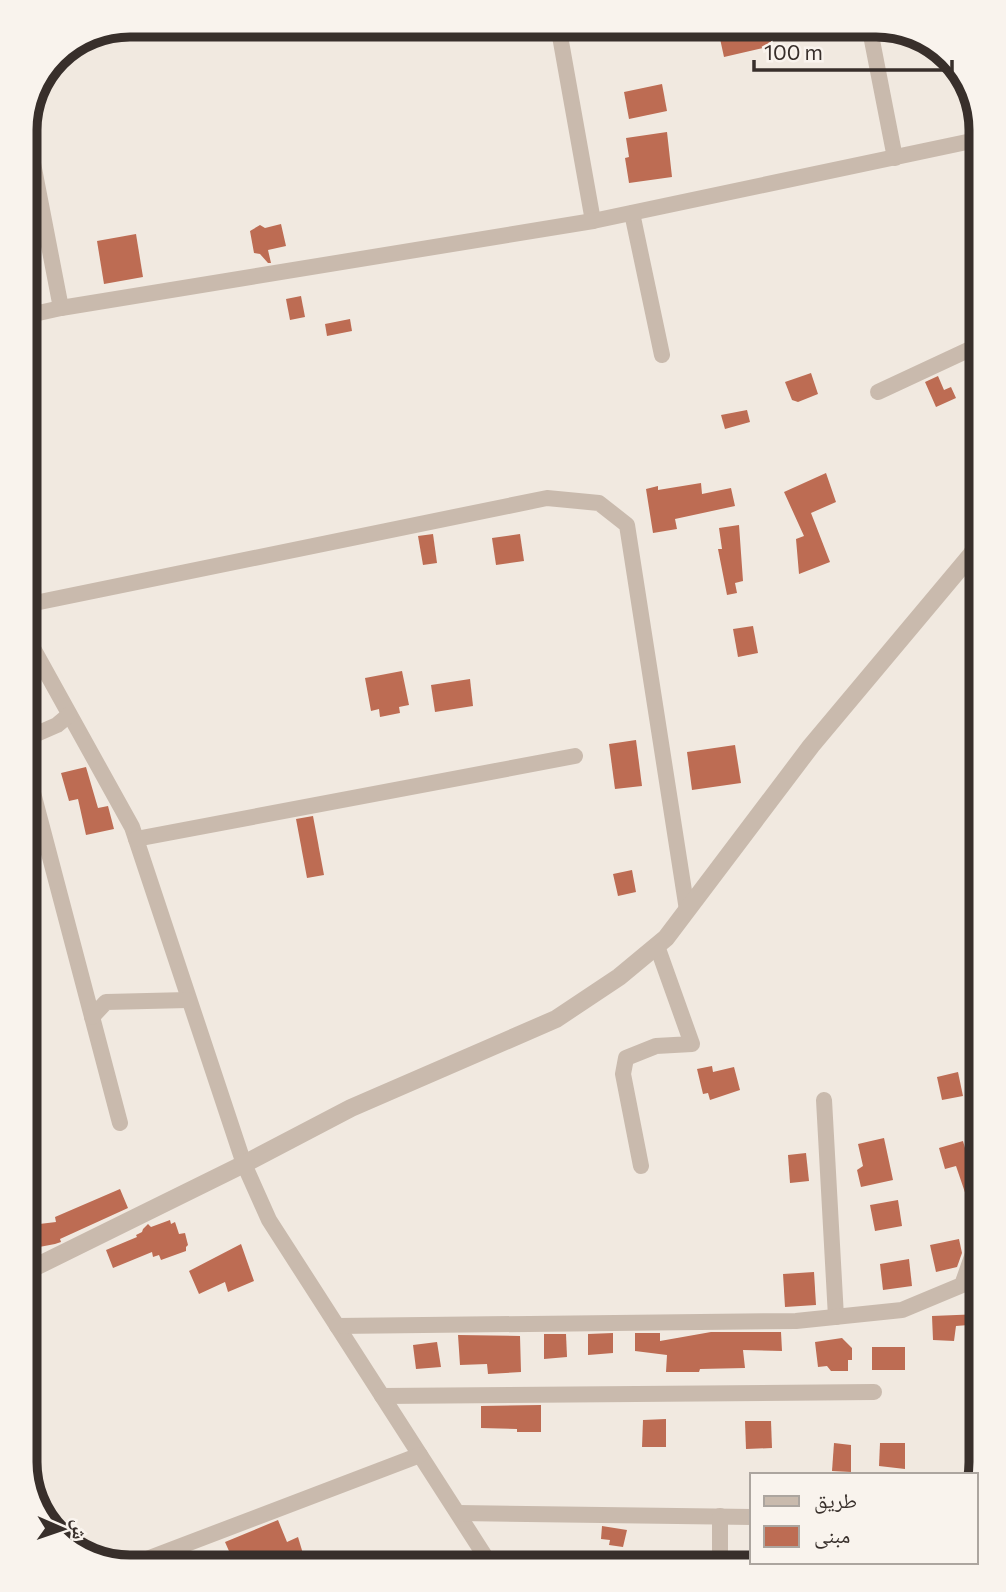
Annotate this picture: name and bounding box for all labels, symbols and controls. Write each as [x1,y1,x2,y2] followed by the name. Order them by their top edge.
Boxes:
[754,28,952,72] scale bar
[764,39,823,64] text: 100 m
[750,1473,978,1564] legend
[814,1487,857,1514] text: طريق
[28,1494,98,1564] north arrow
[68,1519,92,1540] text: ش
[814,1522,850,1549] text: مبنى

